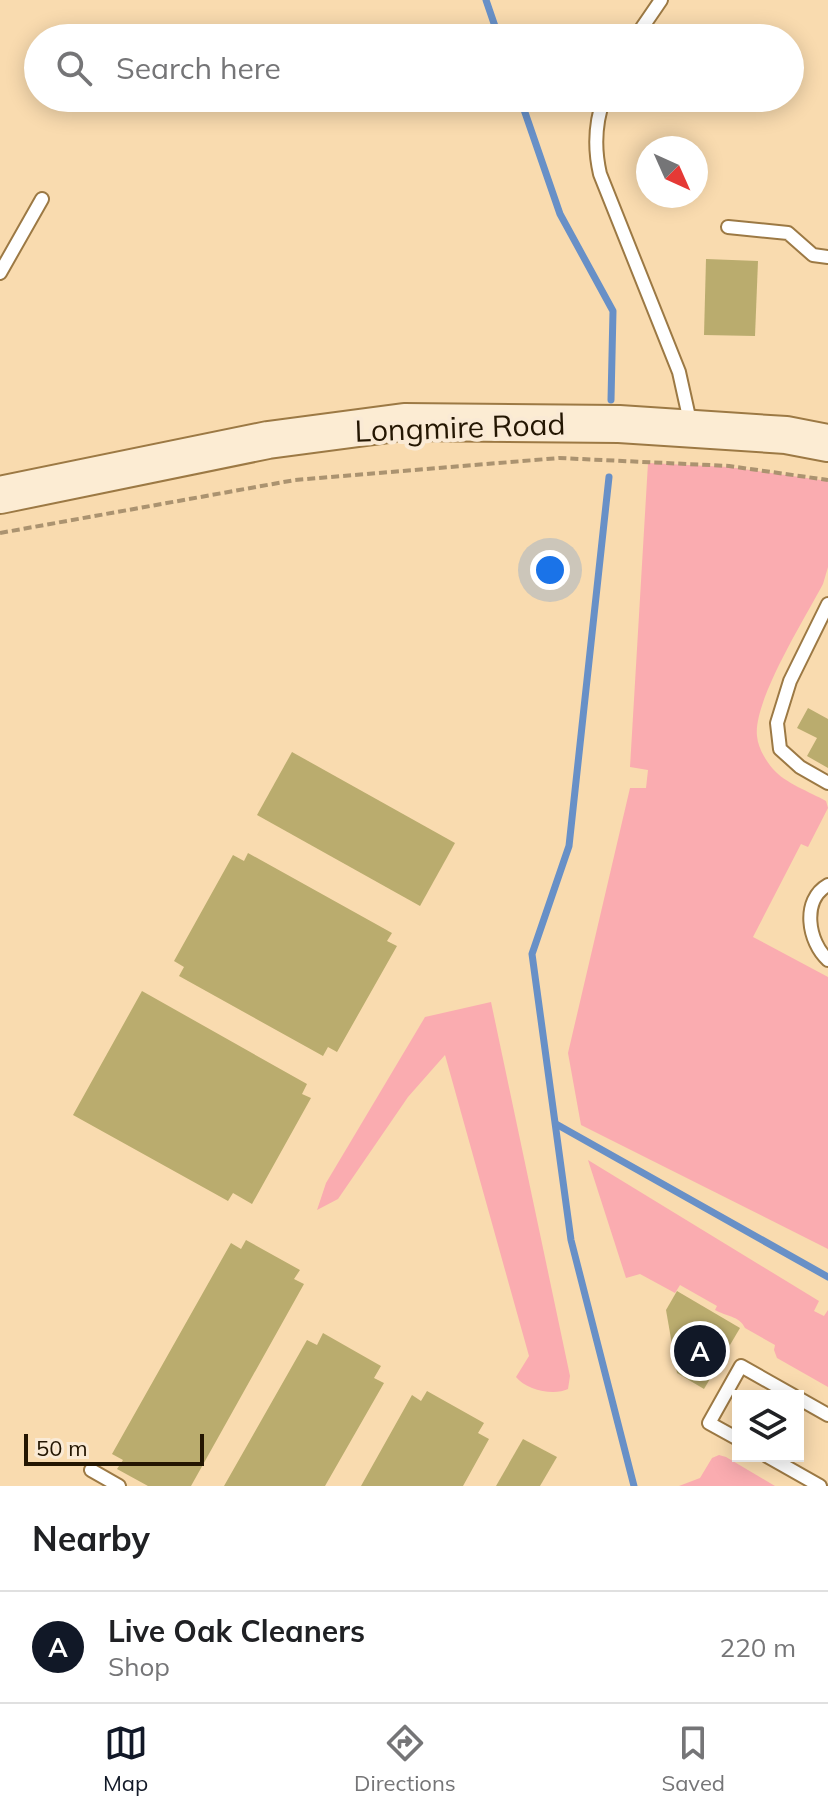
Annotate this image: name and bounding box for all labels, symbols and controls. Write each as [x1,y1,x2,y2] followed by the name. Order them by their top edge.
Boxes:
[24,24,804,112] search box
[52,46,96,90] icon: search
[116,49,281,87] text: Search here
[636,136,708,208] north arrow
[354,404,566,450] street label: Longmire Road
[530,550,570,590] your location
[674,1321,726,1381] pin: A
[732,1390,804,1462] map controls
[732,1390,804,1462] button: layers
[24,1430,204,1466] scale bar
[36,1434,87,1462] text: 50 m
[32,1517,150,1560] text: Nearby
[108,1612,365,1650] text: Live Oak Cleaners
[48,1631,68,1664] text: A
[720,1631,796,1664] text: 220 m
[108,1650,170,1683] text: Shop
[103,1721,148,1797] tab: Map
[354,1721,456,1797] tab: Directions
[662,1721,725,1797] tab: Saved

